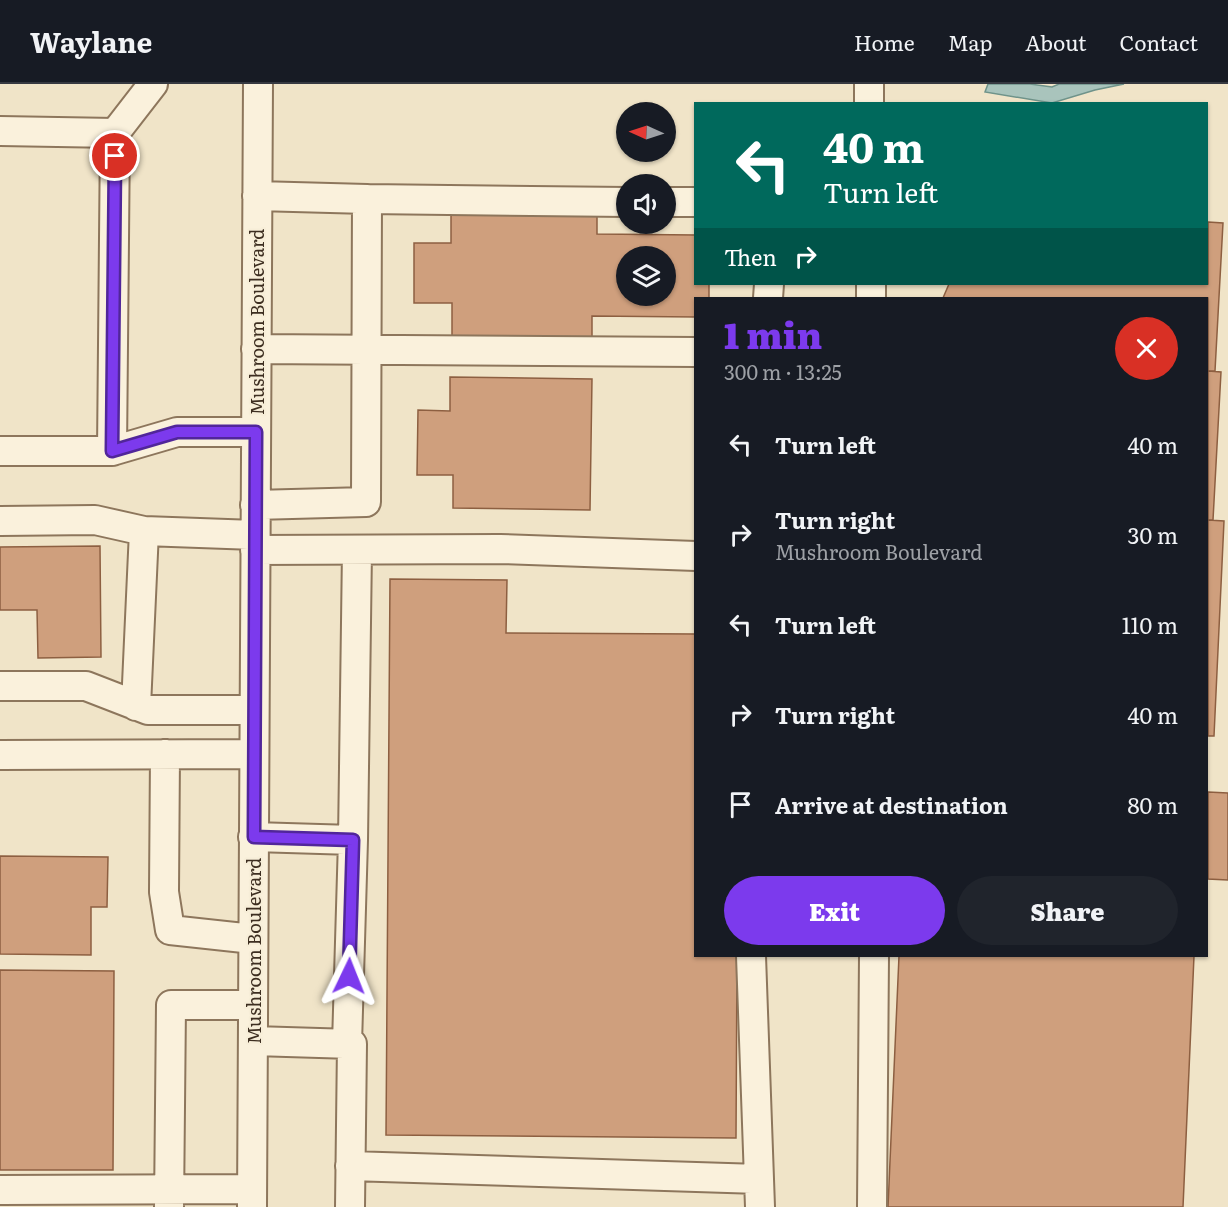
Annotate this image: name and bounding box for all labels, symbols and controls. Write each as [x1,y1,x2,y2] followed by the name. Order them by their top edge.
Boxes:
[30,20,152,62] text: Waylane
[854,26,915,57] text: Home
[948,26,992,57] text: Map
[1025,26,1087,57] text: About
[1120,26,1198,57] text: Contact
[616,102,676,162] north arrow
[616,102,676,306] map controls
[823,114,924,176] text: 40 m
[724,126,802,204] icon: left
[89,130,140,181] pin
[98,139,131,172] icon: arrive
[823,171,938,211] text: Turn left
[616,174,676,234] button: sound
[243,229,270,415] street label: Mushroom Boulevard
[724,240,777,273] text: Then
[789,240,822,273] icon: right
[616,246,676,306] button: layers
[724,307,822,360] text: 1 min
[1115,317,1178,380] button: close
[724,356,842,386] text: 300 m · 13:25
[724,428,757,461] icon: left
[775,428,876,461] text: Turn left
[1127,428,1178,461] text: 40 m
[775,503,895,536] text: Turn right
[724,518,757,551] icon: right
[1128,518,1178,551] text: 30 m
[775,536,982,566] text: Mushroom Boulevard
[724,608,757,641] icon: left
[775,608,876,641] text: Turn left
[1122,608,1178,641] text: 110 m
[724,698,757,731] icon: right
[775,698,895,731] text: Turn right
[1127,698,1178,731] text: 40 m
[724,788,757,821] icon: arrive
[775,788,1008,821] text: Arrive at destination
[1127,788,1178,821] text: 80 m
[240,858,267,1044] street label: Mushroom Boulevard
[724,876,945,945] button: Exit
[957,876,1178,945] button: Share
[317,944,381,1008] position arrow

